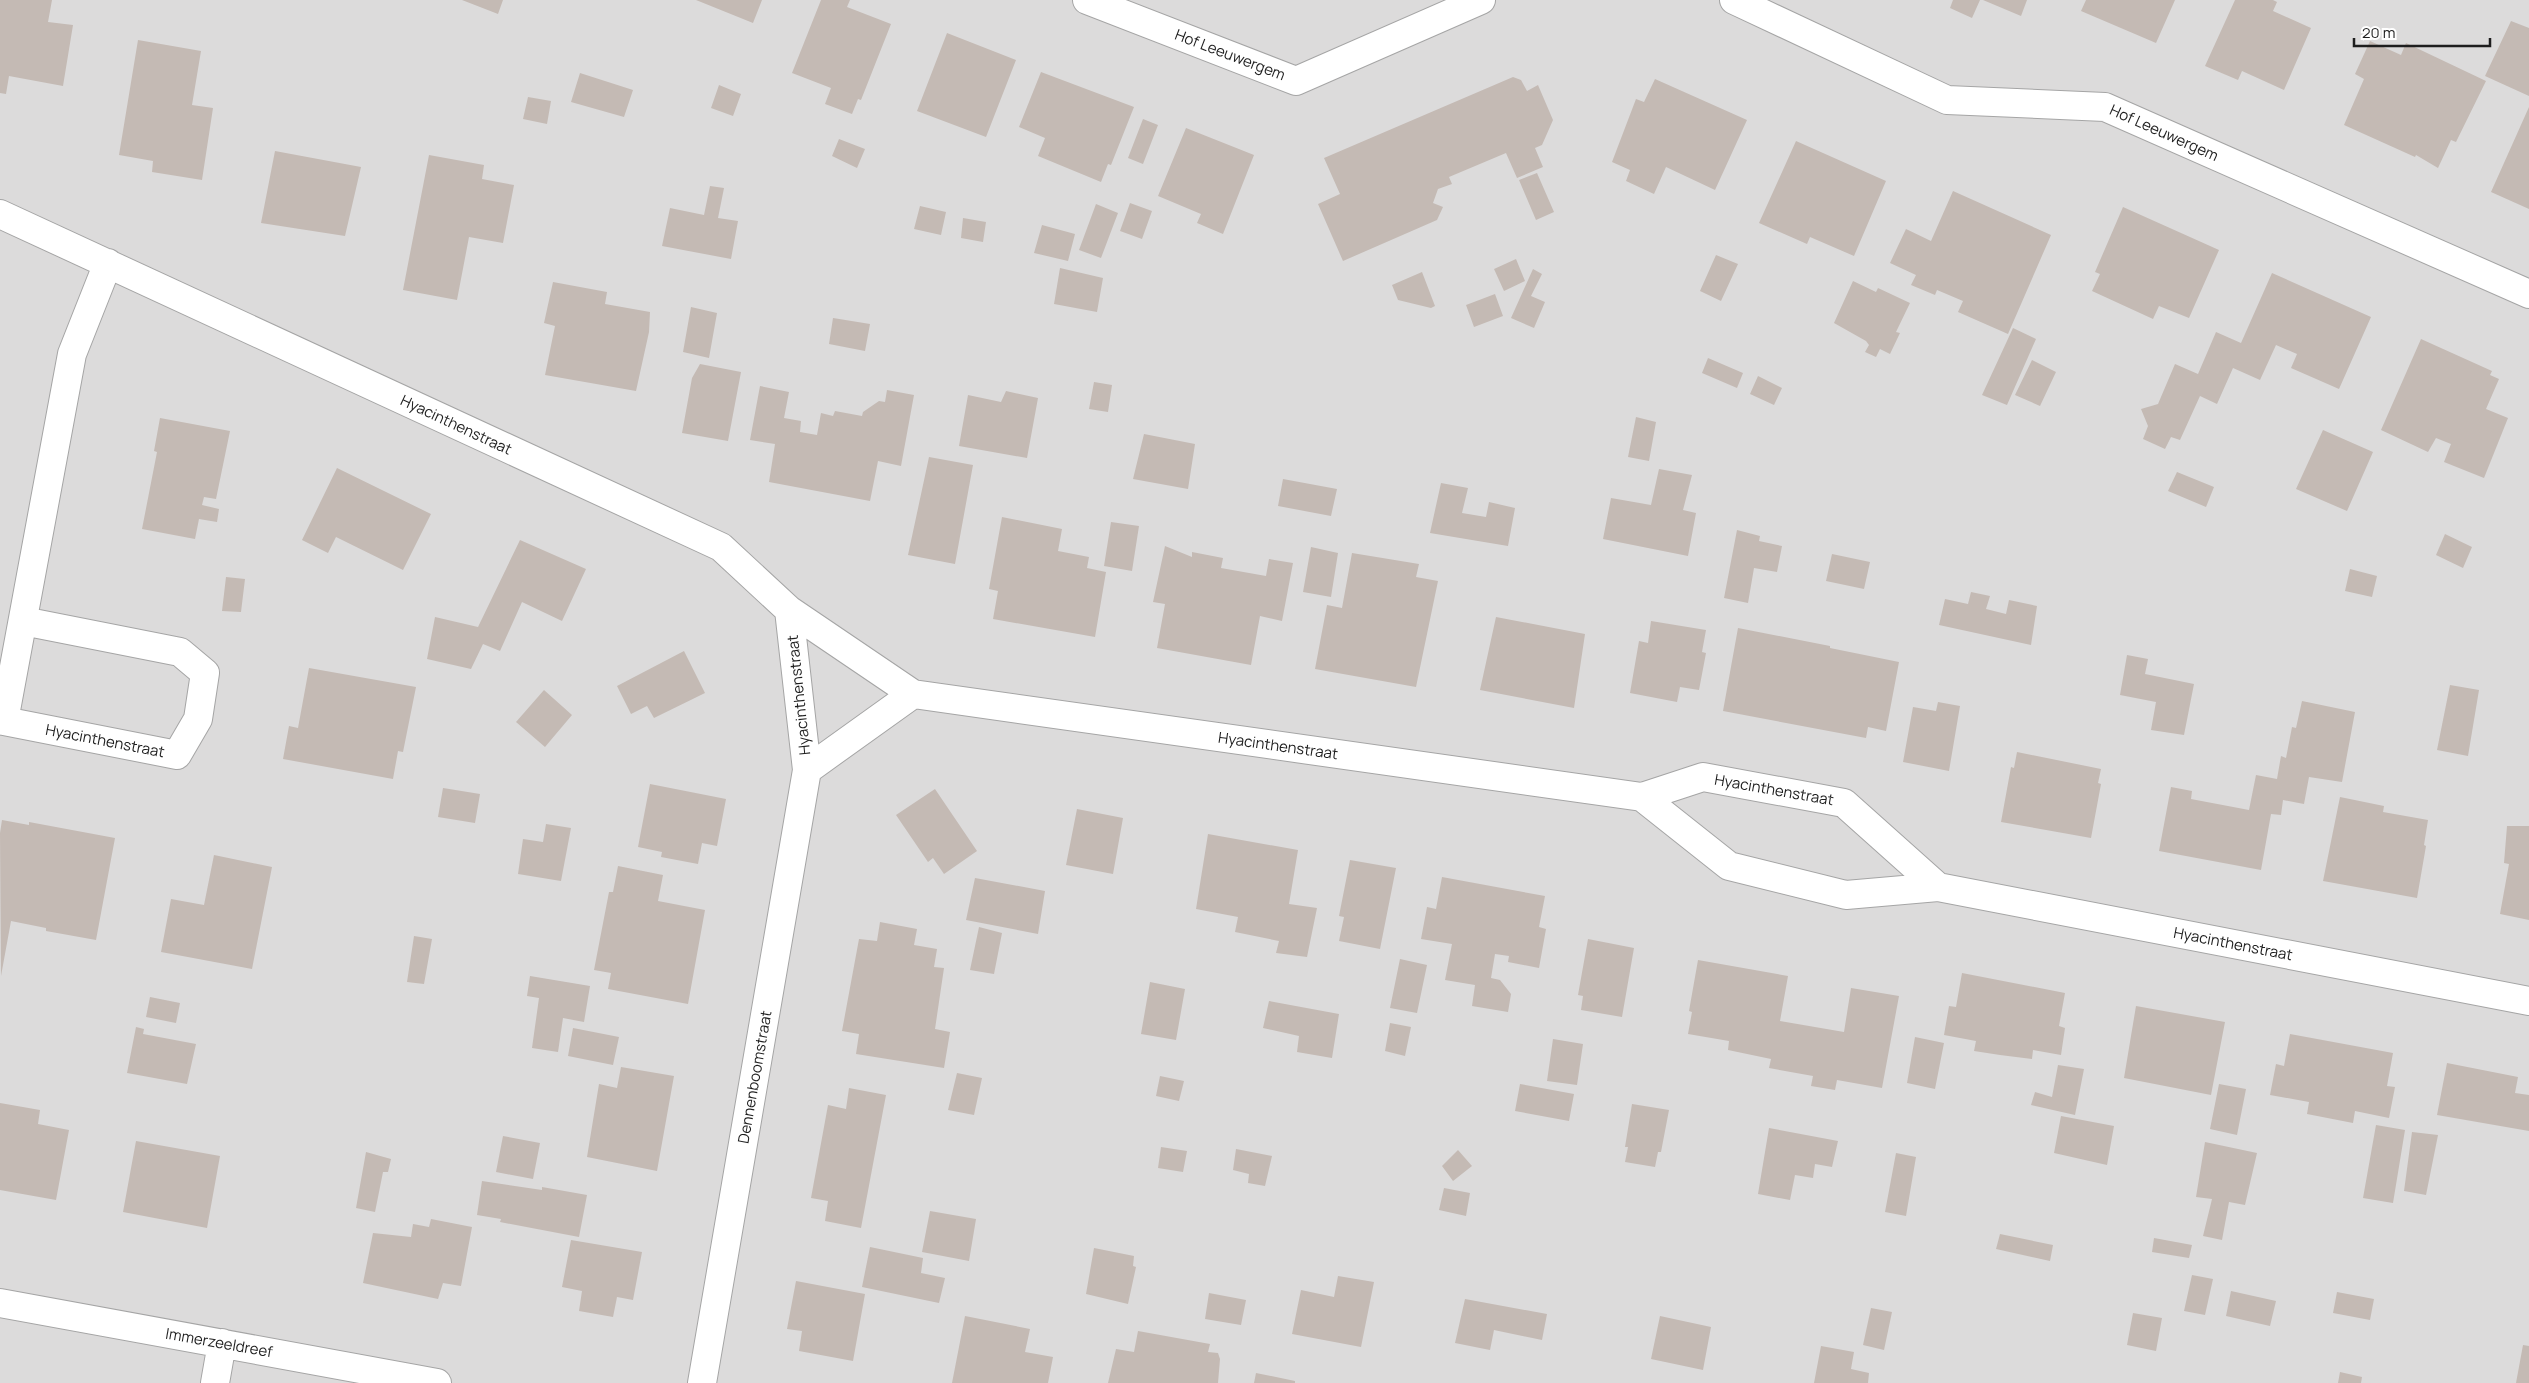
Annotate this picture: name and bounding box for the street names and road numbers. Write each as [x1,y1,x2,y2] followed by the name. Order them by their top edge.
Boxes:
[1172,24,1288,85] street label: Hof Leeuwergem
[2107,99,2222,166] street label: Hof Leeuwergem
[397,390,515,460] street label: Hyacinthenstraat
[782,634,815,756] street label: Hyacinthenstraat
[44,719,166,762] street label: Hyacinthenstraat
[1217,727,1339,764] street label: Hyacinthenstraat
[1713,769,1835,810] street label: Hyacinthenstraat
[2172,922,2294,965] street label: Hyacinthenstraat
[732,1009,777,1145] street label: Dennenboomstraat
[164,1323,275,1362] street label: Immerzeeldreef

